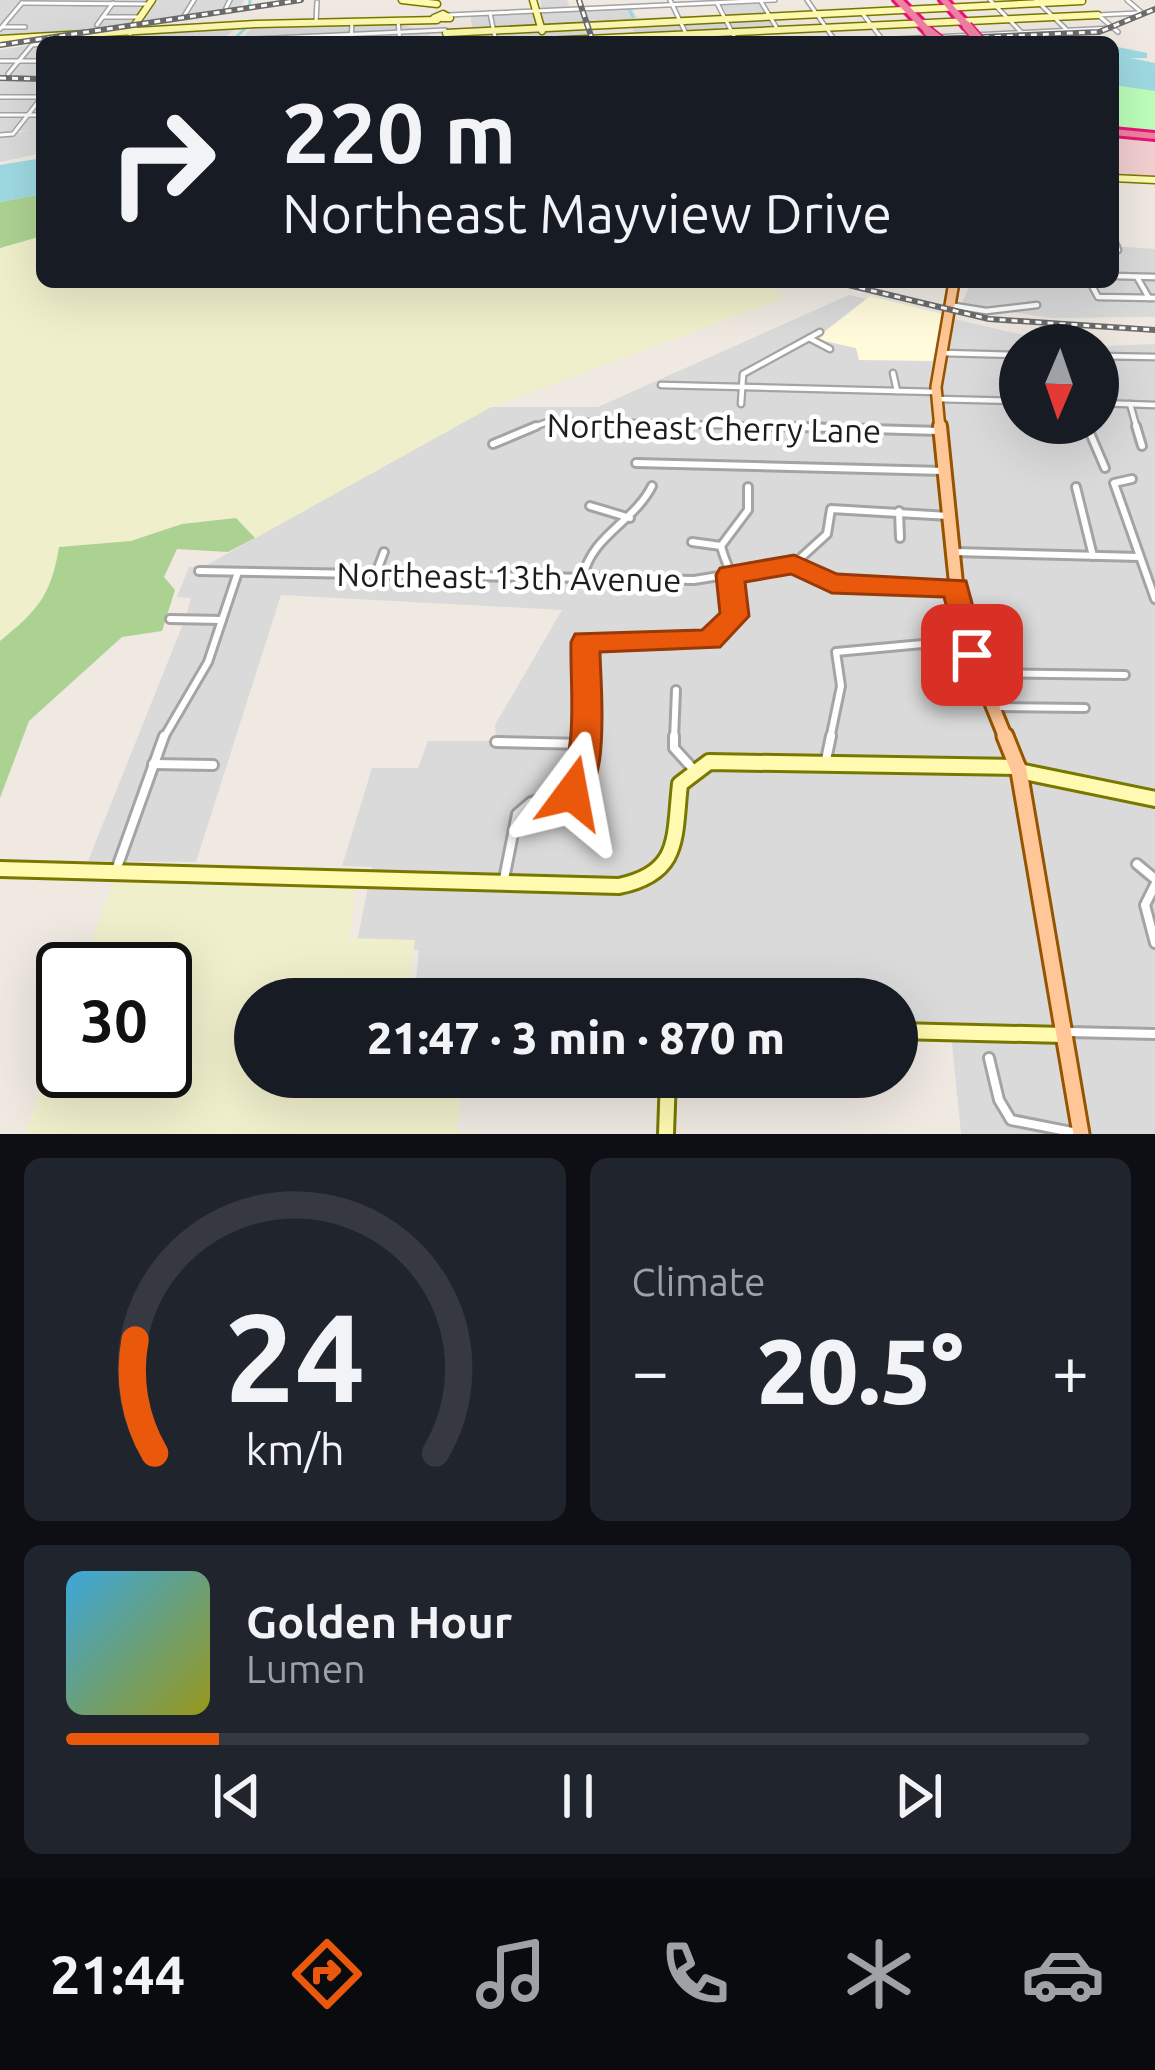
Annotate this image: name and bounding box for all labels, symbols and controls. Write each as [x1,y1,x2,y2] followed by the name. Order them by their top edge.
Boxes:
[84,84,240,240] icon: right
[282,85,516,179] text: 220 m
[282,183,892,243] text: Northeast Mayview Drive
[999,324,1119,444] north arrow
[999,324,1119,444] map controls
[546,406,882,449] street label: Northeast Cherry Lane
[336,555,682,598] street label: Northeast 13th Avenue
[921,604,1023,706] pin
[939,622,1005,688] icon: arrive
[509,730,635,856] position arrow
[36,942,192,1098] speed limit sign: 30
[367,1012,785,1063] text: 21:47 · 3 min · 870 m
[632,1260,766,1303] text: Climate
[224,1286,365,1426] text: 24
[757,1320,964,1421] text: 20.5°
[632,1333,669,1407] text: −
[1052,1333,1089,1407] text: +
[245,1424,344,1472] text: km/h
[246,1596,512,1647] text: Golden Hour
[246,1647,366,1690] text: Lumen
[204,1763,270,1829] icon: previous
[545,1763,611,1829] icon: pause
[886,1763,952,1829] icon: next
[285,1932,369,2016] icon: directions
[469,1932,553,2016] icon: music
[653,1932,737,2016] icon: phone
[837,1932,921,2016] icon: climate
[1021,1932,1105,2016] icon: car
[50,1944,185,2004] text: 21:44

